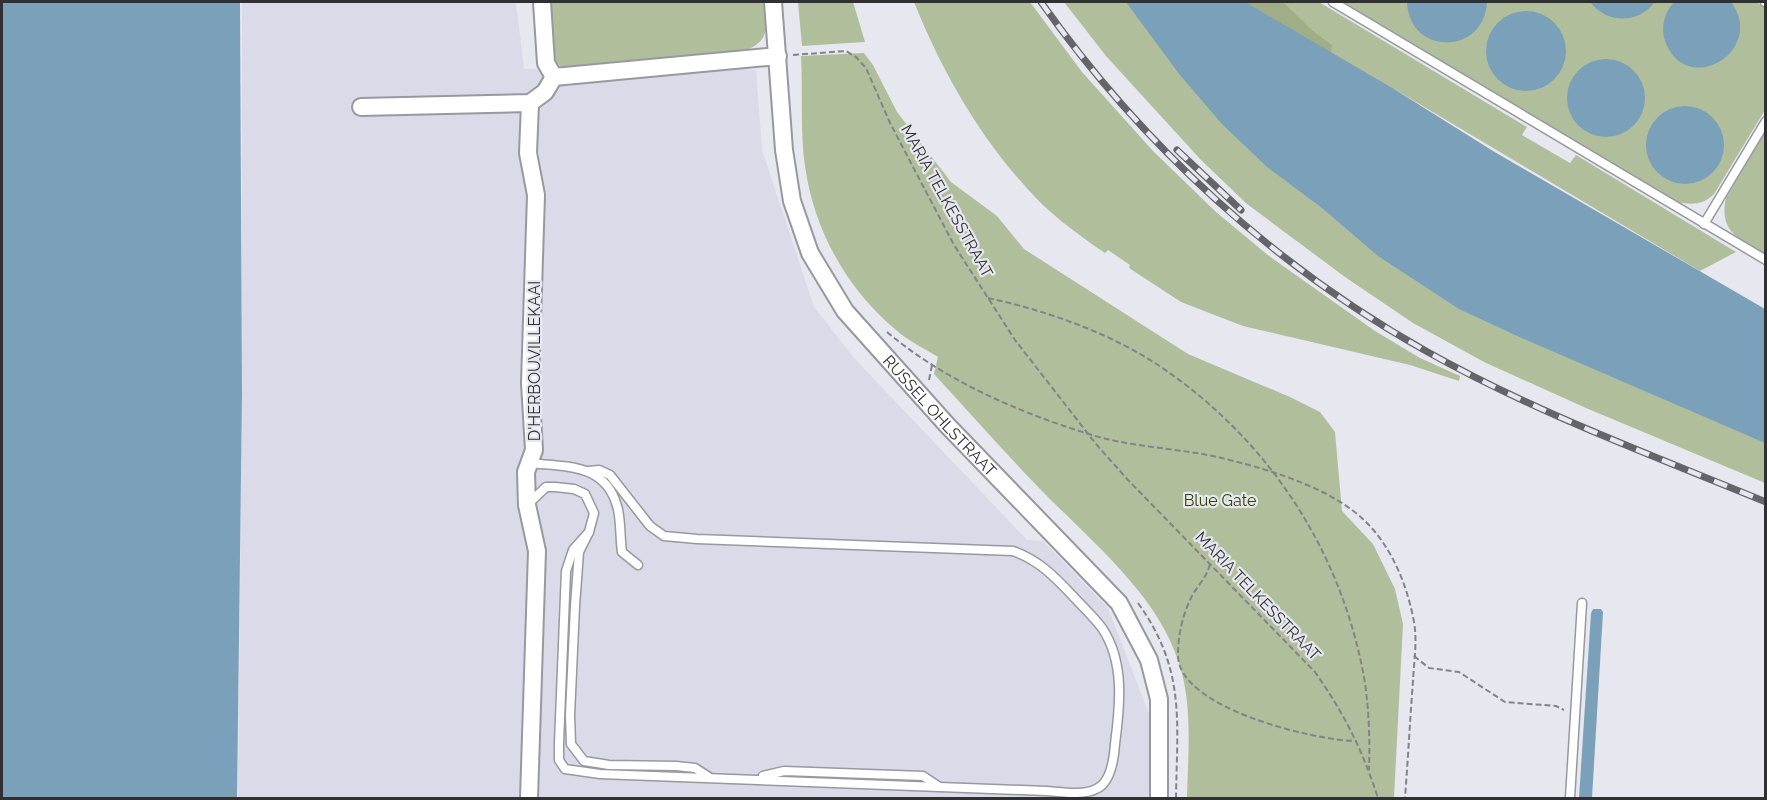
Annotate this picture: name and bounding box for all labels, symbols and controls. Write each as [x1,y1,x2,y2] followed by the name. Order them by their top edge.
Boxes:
[897,121,997,281] street label: MARIA TELKESSTRAAT
[525,281,544,441] street label: D'HERBOUVILLEKAAI
[879,351,1001,480] street label: RUSSEL OHLSTRAAT
[1184,491,1256,510] park label: Blue Gate
[1191,528,1325,665] street label: MARIA TELKESSTRAAT

